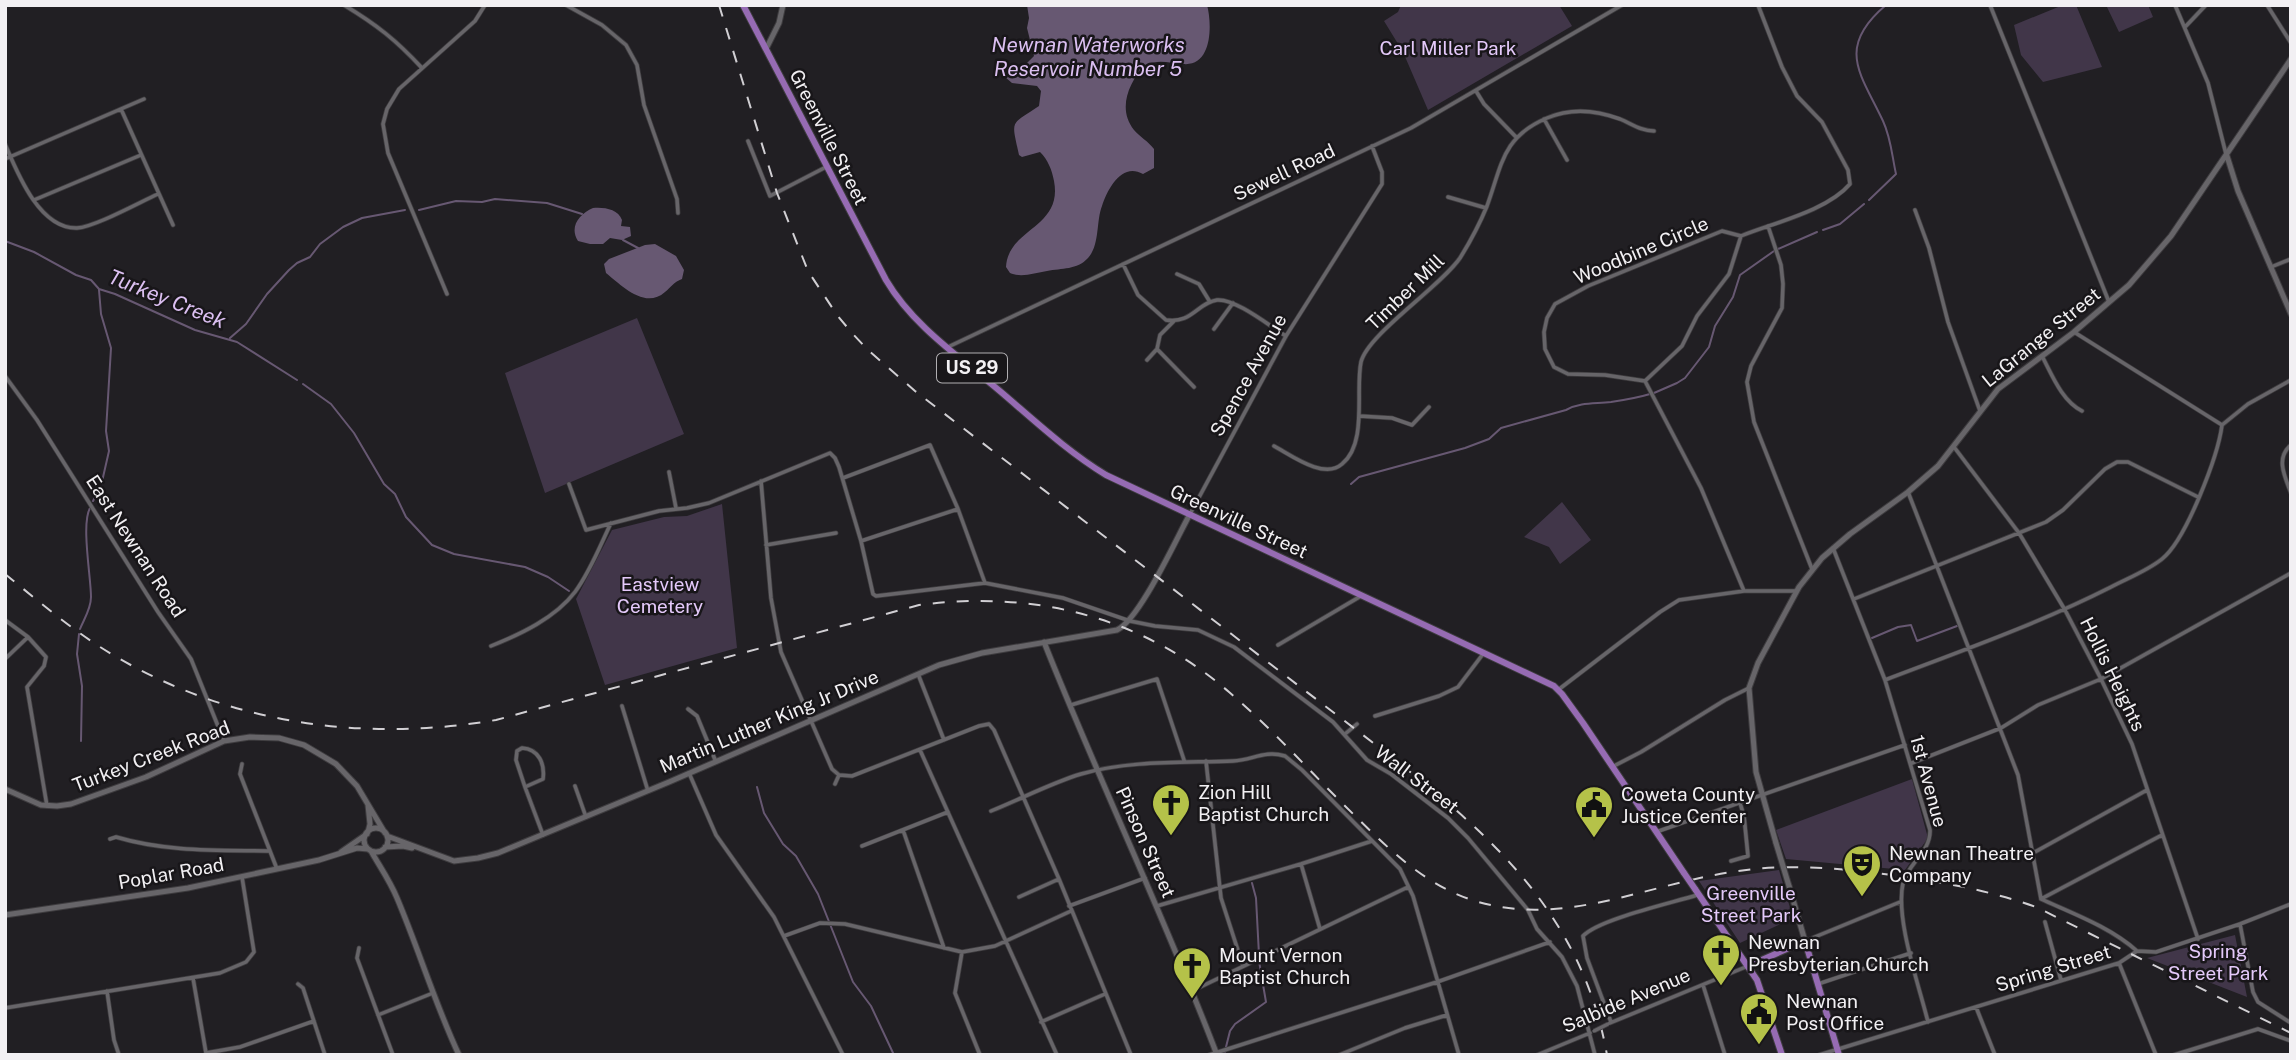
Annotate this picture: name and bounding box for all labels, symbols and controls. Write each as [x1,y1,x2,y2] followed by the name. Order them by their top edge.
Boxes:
[991,32,1185,81] water label: Newnan Waterworks Reservoir Number 5
[1380,37,1517,59] park label: Carl Miller Park
[785,65,873,209] street label: Greenville Street
[1230,139,1338,205] street label: Sewell Road
[1570,212,1712,288] street label: Woodbine Circle
[1362,250,1448,334] street label: Timber Mill
[105,264,230,334] water label: Turkey Creek
[1977,283,2105,391] street label: LaGrange Street
[1205,310,1291,440] street label: Spence Avenue
[937,354,1007,382] road number: US 29
[82,471,190,621] street label: East Newnan Road
[1167,479,1311,563] street label: Greenville Street
[617,573,703,617] park label: Eastview Cemetery
[2076,613,2150,735] street label: Hollis Heights
[656,665,882,777] street label: Martin Luther King Jr Drive
[69,716,233,796] street label: Turkey Creek Road
[1906,733,1952,829] street label: 1st Avenue
[1371,740,1463,818] street label: Wall Street
[1198,781,1329,825] place label: Zion Hill Baptist Church
[1150,782,1192,837] church icon: Zion Hill Baptist Church
[1112,783,1180,901] street label: Pinson Street
[1621,783,1755,827] place label: Coweta County Justice Center
[1573,784,1615,839] public building icon: Coweta County Justice Center
[1889,842,2034,886] place label: Newnan Theatre Company
[1841,843,1883,898] theatre icon: Newnan Theatre Company
[116,853,226,893] street label: Poplar Road
[1701,882,1802,926] park label: Greenville Street Park
[1748,931,1929,975] place label: Newnan Presbyterian Church
[1700,932,1742,987] church icon: Newnan Presbyterian Church
[1993,940,2113,996] street label: Spring Street
[2168,940,2269,984] park label: Spring Street Park
[1219,944,1350,988] place label: Mount Vernon Baptist Church
[1171,945,1213,1000] church icon: Mount Vernon Baptist Church
[1559,963,1693,1037] street label: Salbide Avenue
[1786,990,1884,1034] place label: Newnan Post Office
[1738,991,1780,1046] public building icon: Newnan Post Office

